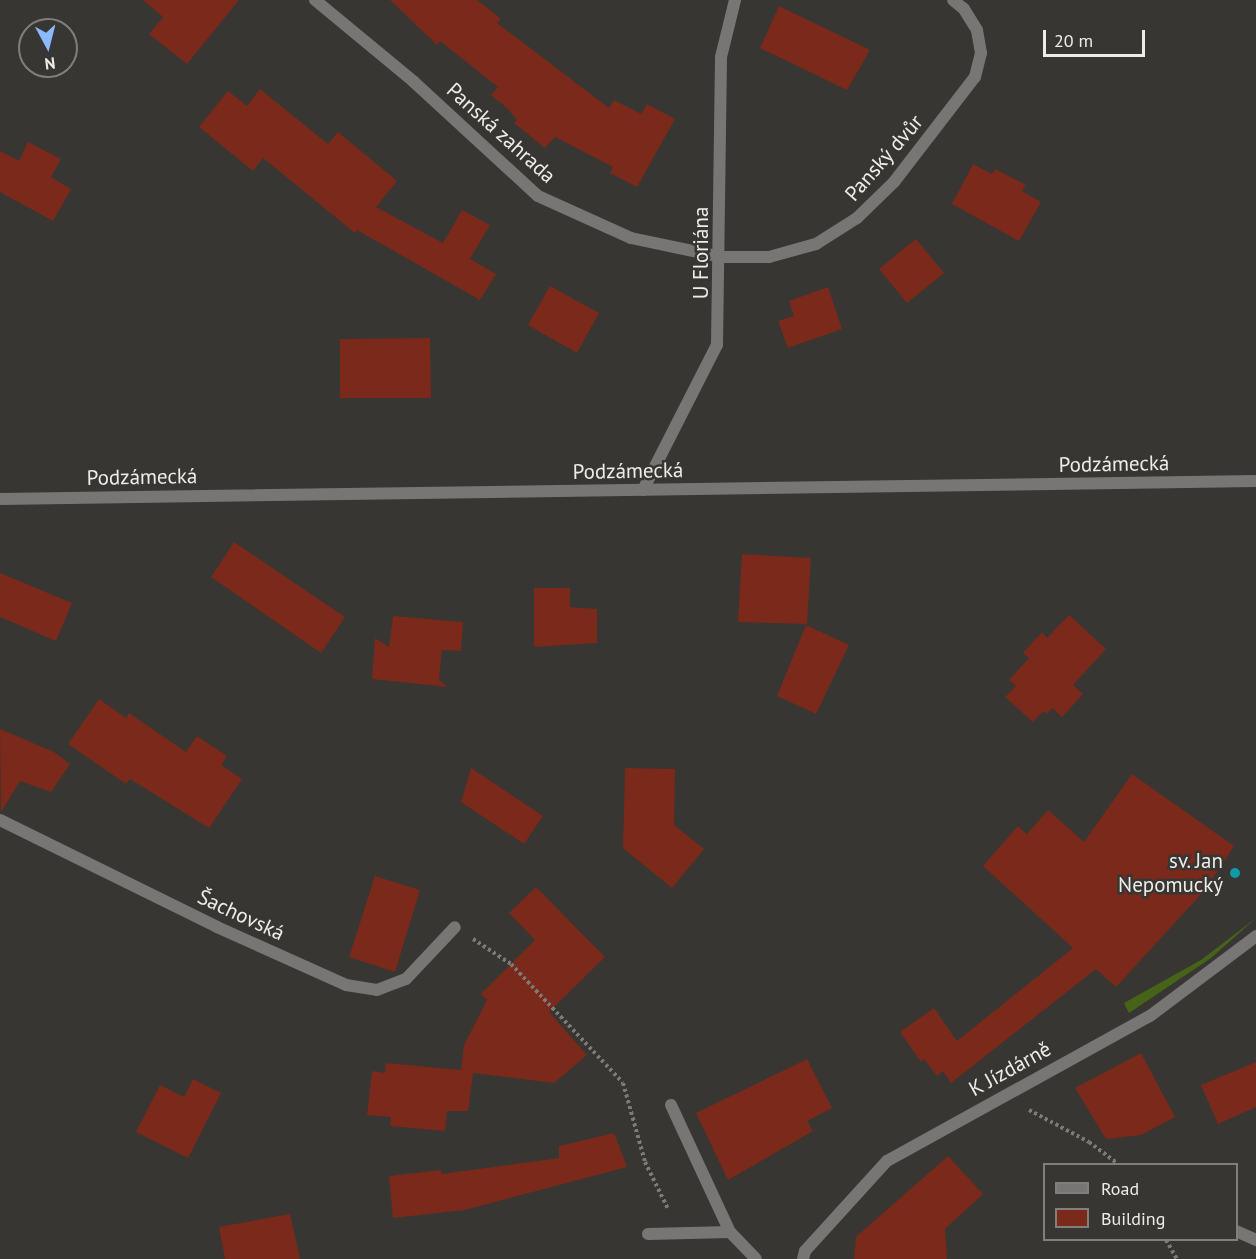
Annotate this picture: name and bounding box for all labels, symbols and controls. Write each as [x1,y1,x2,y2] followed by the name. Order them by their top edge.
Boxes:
[18,18,78,78] north arrow
[1046,18,1148,56] scale bar
[1054,29,1093,52] text: 20 m
[44,53,56,74] text: N
[441,77,561,189] street label: Panská zahrada
[839,109,929,207] street label: Panský dvůr
[688,207,714,299] street label: U Floriána
[1058,450,1170,478] street label: Podzámecká
[572,457,684,485] street label: Podzámecká
[86,463,198,491] street label: Podzámecká
[1118,848,1223,898] place label: sv. Jan Nepomucký
[1228,866,1242,880] marker: sv. Jan Nepomucký
[194,884,288,946] street label: Šachovská
[964,1036,1056,1102] street label: K Jízdárně
[1043,1163,1238,1241] legend
[1101,1177,1139,1200] text: Road
[1101,1207,1165,1230] text: Building

